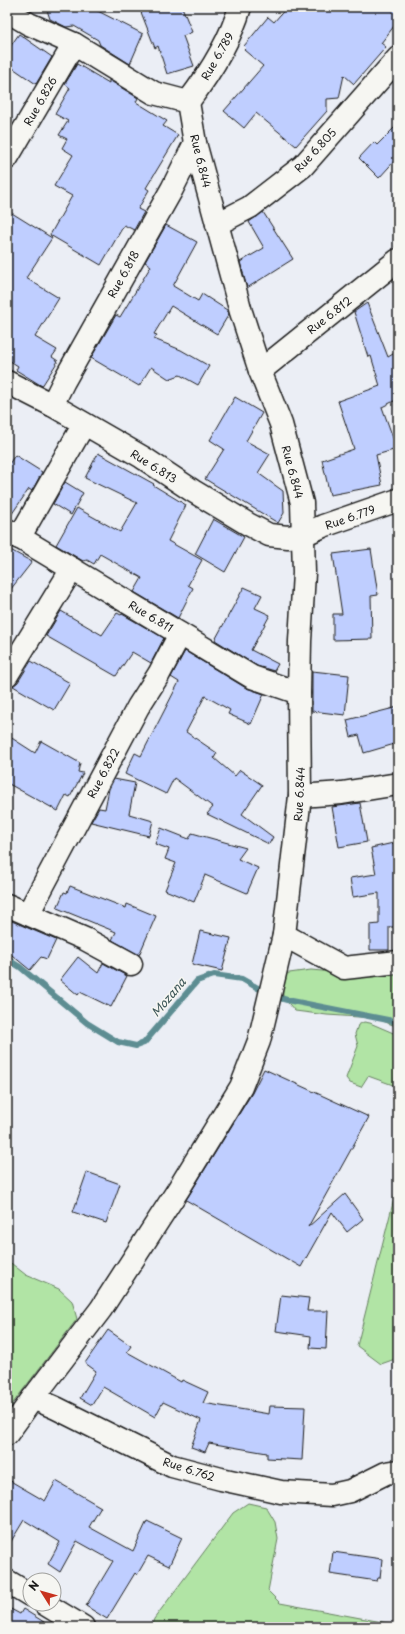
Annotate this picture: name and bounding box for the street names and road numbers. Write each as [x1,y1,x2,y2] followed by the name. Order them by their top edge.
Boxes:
[196,29,238,83] street label: Rue 6.789
[19,73,61,129] street label: Rue 6.826
[290,124,340,176] street label: Rue 6.805
[186,132,216,190] street label: Rue 6.844
[103,247,143,301] street label: Rue 6.818
[303,292,355,338] street label: Rue 6.812
[278,443,308,501] street label: Rue 6.844
[127,445,181,487] street label: Rue 6.813
[323,500,377,534] street label: Rue 6.779
[125,596,177,636] street label: Rue 6.811
[83,745,123,801] street label: Rue 6.822
[289,766,309,822] street label: Rue 6.844
[161,1453,217,1485] street label: Rue 6.762

